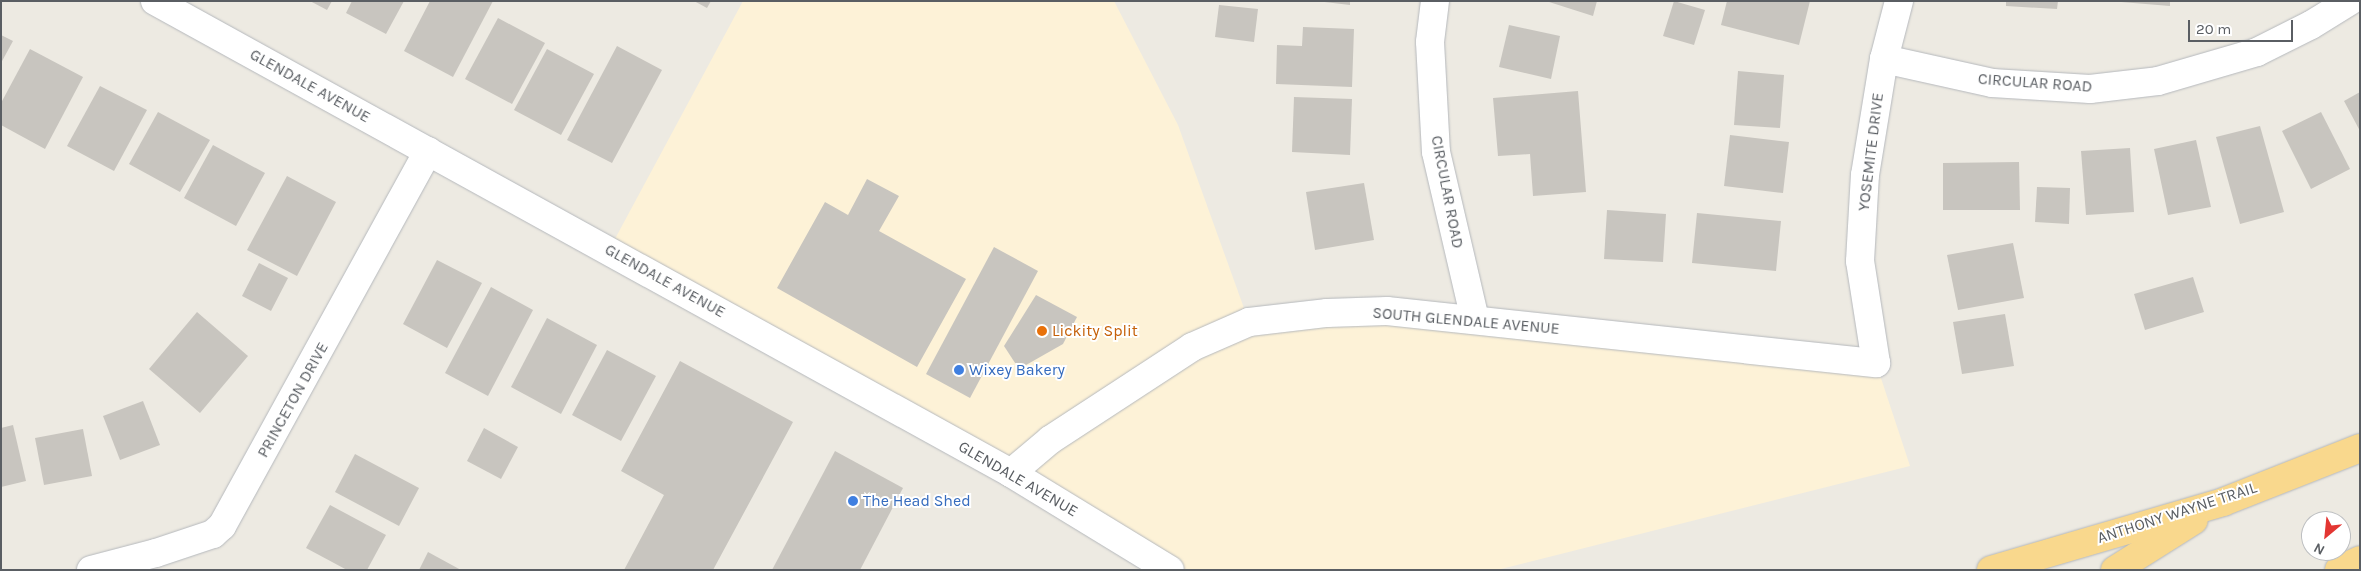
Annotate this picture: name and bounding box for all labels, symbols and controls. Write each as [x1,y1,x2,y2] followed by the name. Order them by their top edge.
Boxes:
[2191,10,2296,42] scale bar
[2196,20,2231,38] text: 20 m
[246,45,374,127] street label: GLENDALE AVENUE
[1977,69,2093,97] street label: CIRCULAR ROAD
[1854,92,1888,212] street label: YOSEMITE DRIVE
[1427,134,1467,250] street label: CIRCULAR ROAD
[601,240,729,322] street label: GLENDALE AVENUE
[1372,303,1560,339] street label: SOUTH GLENDALE AVENUE
[1052,321,1138,341] place label: Lickity Split
[1036,325,1048,337] marker: Lickity Split
[253,339,333,461] street label: PRINCETON DRIVE
[969,360,1065,380] place label: Wixey Bakery
[953,364,965,376] marker: Wixey Bakery
[955,437,1081,521] street label: GLENDALE AVENUE
[2095,478,2259,548] street label: ANTHONY WAYNE TRAIL
[863,491,971,511] place label: The Head Shed
[847,495,859,507] marker: The Head Shed
[2301,511,2351,561] north arrow
[2311,539,2328,559] text: N

